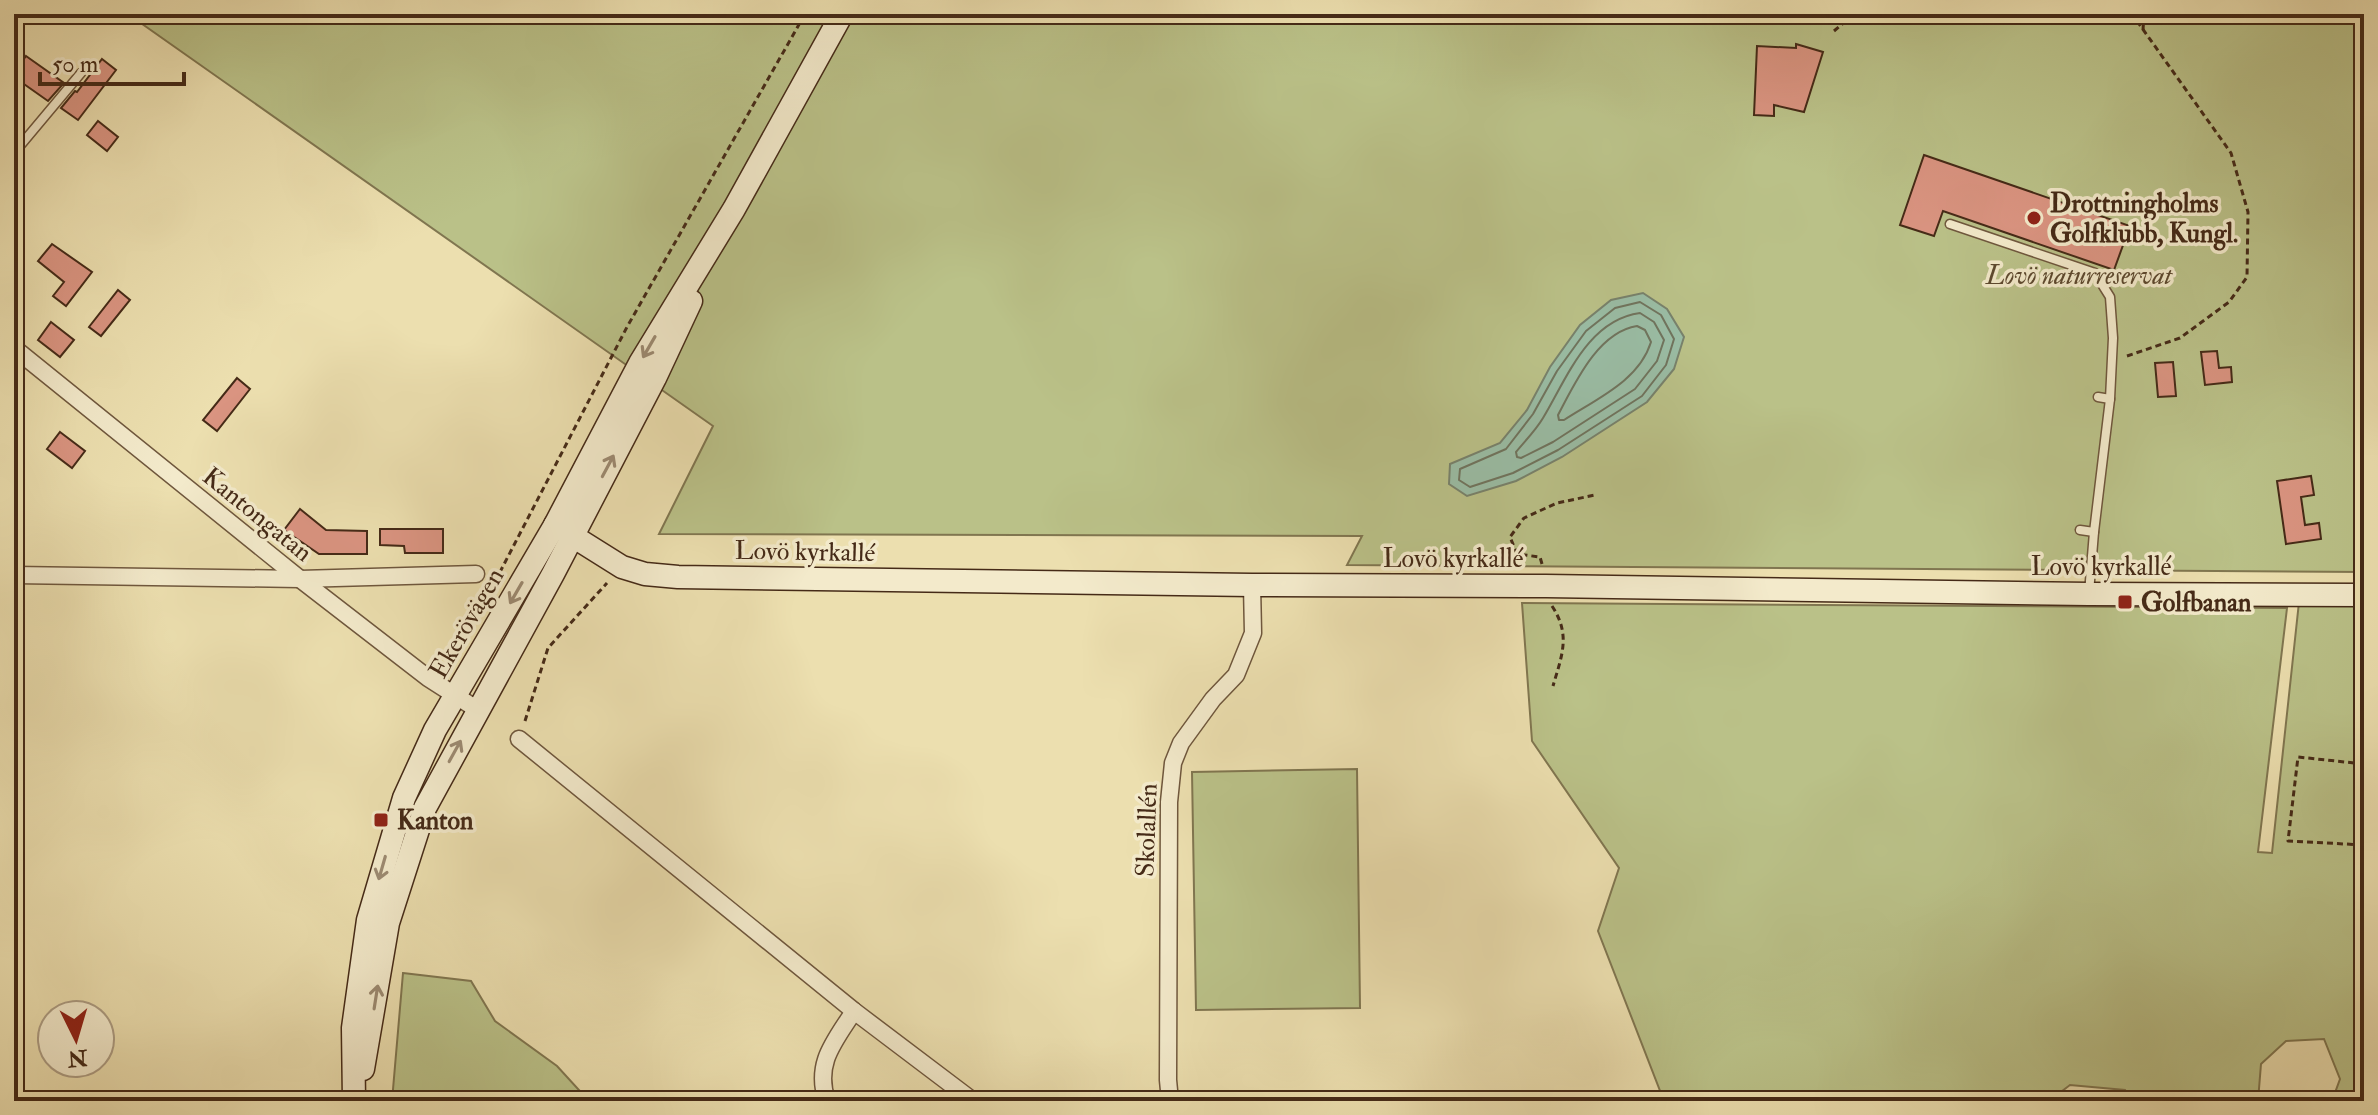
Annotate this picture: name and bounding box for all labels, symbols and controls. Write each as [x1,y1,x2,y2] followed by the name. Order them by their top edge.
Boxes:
[40,36,184,86] scale bar
[52,49,99,80] text: 50 m
[2050,188,2238,251] place label: Drottningholms Golfklubb, Kungl.
[2025,209,2043,227] marker: Drottningholms Golfklubb, Kungl.
[1985,260,2173,292] park label: Lovö naturreservat
[641,335,657,358] one-way arrow
[601,455,617,478] one-way arrow
[196,461,319,569] street label: Kantongatan
[734,535,876,569] street label: Lovö kyrkallé
[1383,543,1523,575] street label: Lovö kyrkallé
[2031,551,2171,583] street label: Lovö kyrkallé
[422,562,511,685] street label: Ekerövägen
[508,581,524,604] one-way arrow
[2141,587,2252,619] place label: Golfbanan
[2116,593,2134,611] marker: Golfbanan
[447,740,463,763] one-way arrow
[1129,783,1165,877] street label: Skolallén
[397,805,474,837] place label: Kanton
[372,811,390,829] marker: Kanton
[374,855,389,881] one-way arrow
[370,985,385,1010] one-way arrow
[36,999,116,1079] north arrow
[66,1043,90,1073] text: N

